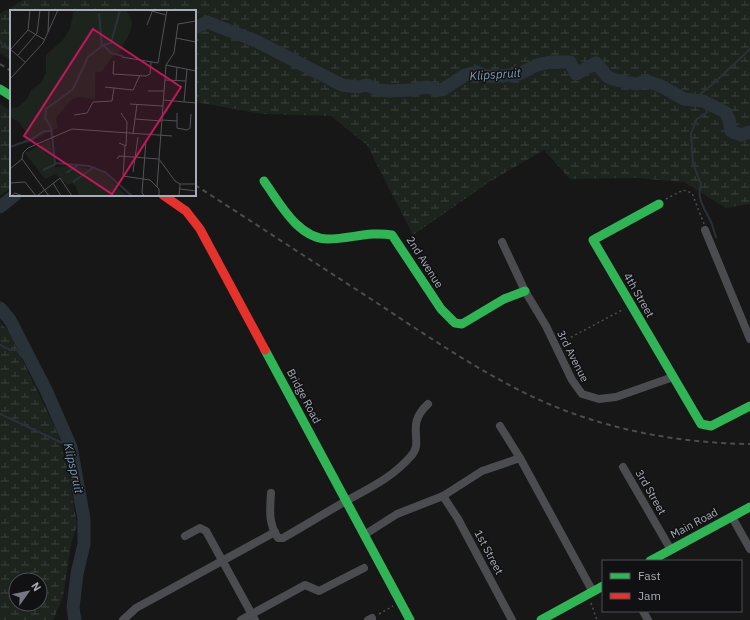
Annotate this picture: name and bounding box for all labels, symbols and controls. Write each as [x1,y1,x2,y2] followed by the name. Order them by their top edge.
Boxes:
[10,10,196,196] inset map
[469,65,522,83] water label: Klipspruit
[404,233,446,291] street label: 2nd Avenue
[621,270,657,320] street label: 4th Street
[554,328,592,384] street label: 3rd Avenue
[284,366,324,426] street label: Bridge Road
[61,441,87,496] water label: Klipspruit
[633,467,670,517] street label: 3rd Street
[668,505,720,541] street label: Main Road
[471,527,507,577] street label: 1st Street
[602,560,742,612] legend
[638,568,661,583] text: Fast
[8,572,48,612] north arrow
[28,579,44,594] text: N
[638,588,661,603] text: Jam

